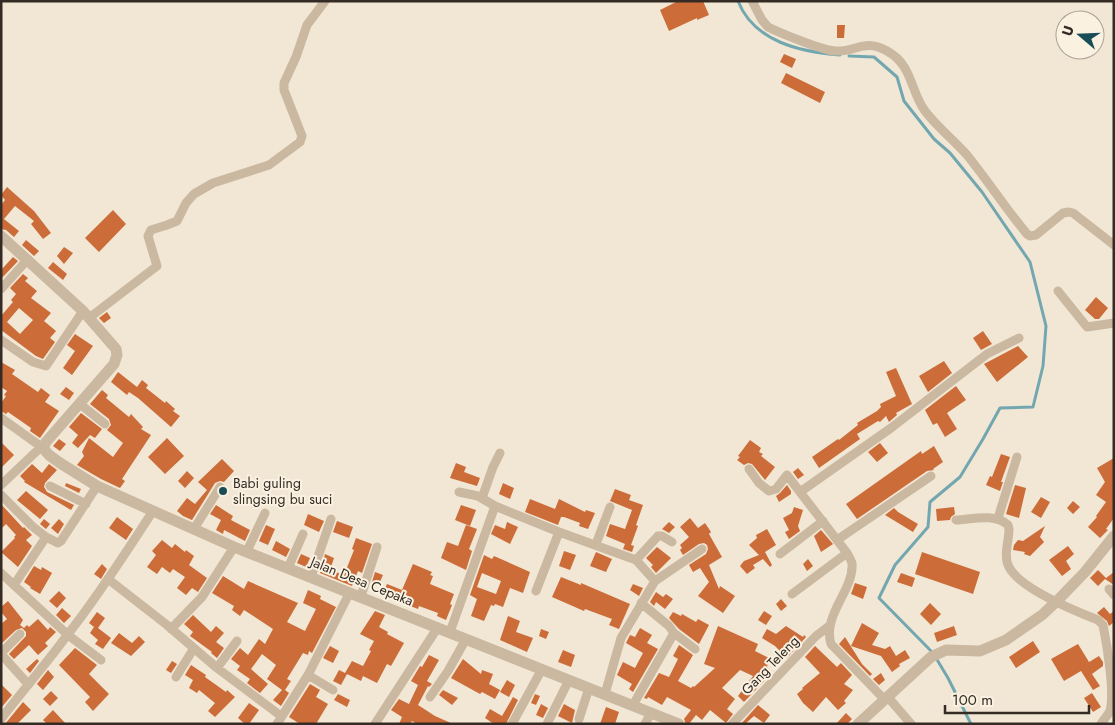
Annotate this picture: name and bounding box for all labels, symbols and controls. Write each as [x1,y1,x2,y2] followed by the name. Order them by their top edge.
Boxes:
[1055,10,1105,60] north arrow
[1057,23,1079,39] text: U
[233,473,333,509] place label: Babi guling slingsing bu suci
[217,485,229,497] marker: Babi guling slingsing bu suci
[306,551,416,611] street label: Jalan Desa Cepaka
[737,631,803,699] street label: Gang Teleng
[945,682,1089,714] scale bar
[952,689,993,711] text: 100 m

